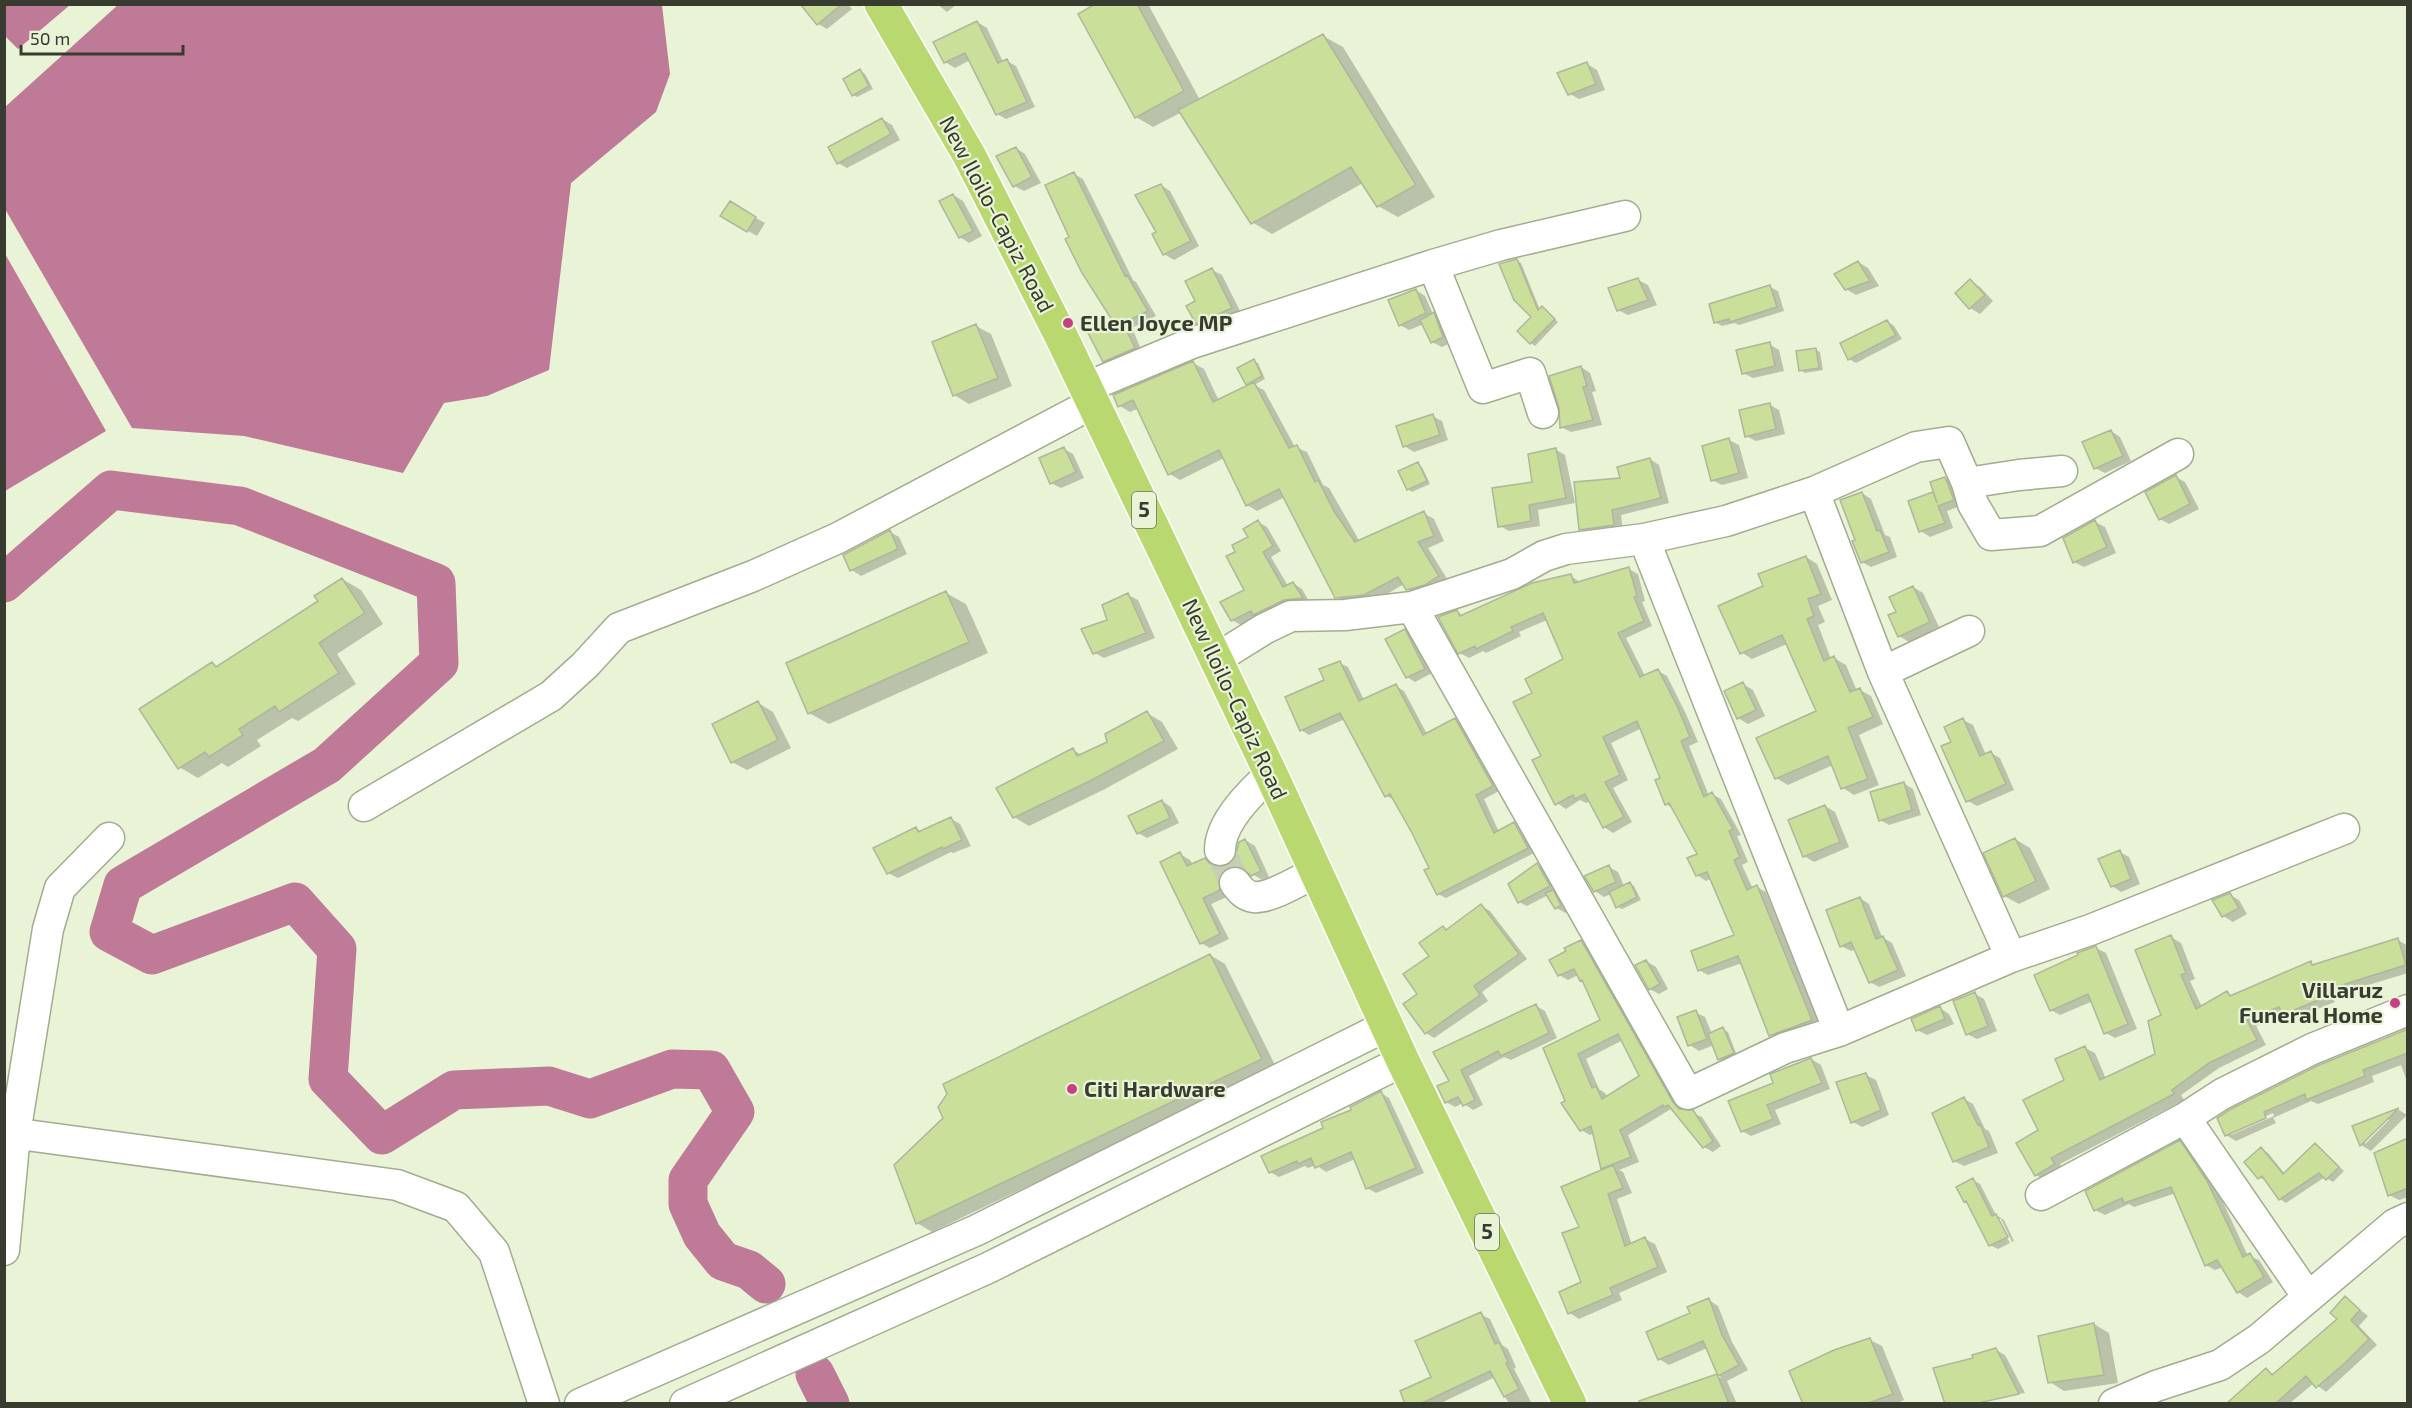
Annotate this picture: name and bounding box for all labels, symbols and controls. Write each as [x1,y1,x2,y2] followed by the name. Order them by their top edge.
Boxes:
[21,18,183,56] scale bar
[30,27,70,49] text: 50 m
[935,111,1061,316] street label: New Iloilo-Capiz Road
[1080,309,1232,336] place label: Ellen Joyce MP
[1061,316,1075,330] marker: Ellen Joyce MP
[1132,492,1156,528] road number: 5
[1178,594,1294,803] street label: New Iloilo-Capiz Road
[2239,976,2383,1027] place label: Villaruz Funeral Home
[2388,996,2402,1010] marker: Villaruz Funeral Home
[1084,1075,1226,1101] place label: Citi Hardware
[1065,1082,1079,1096] marker: Citi Hardware
[1475,1214,1499,1250] road number: 5

